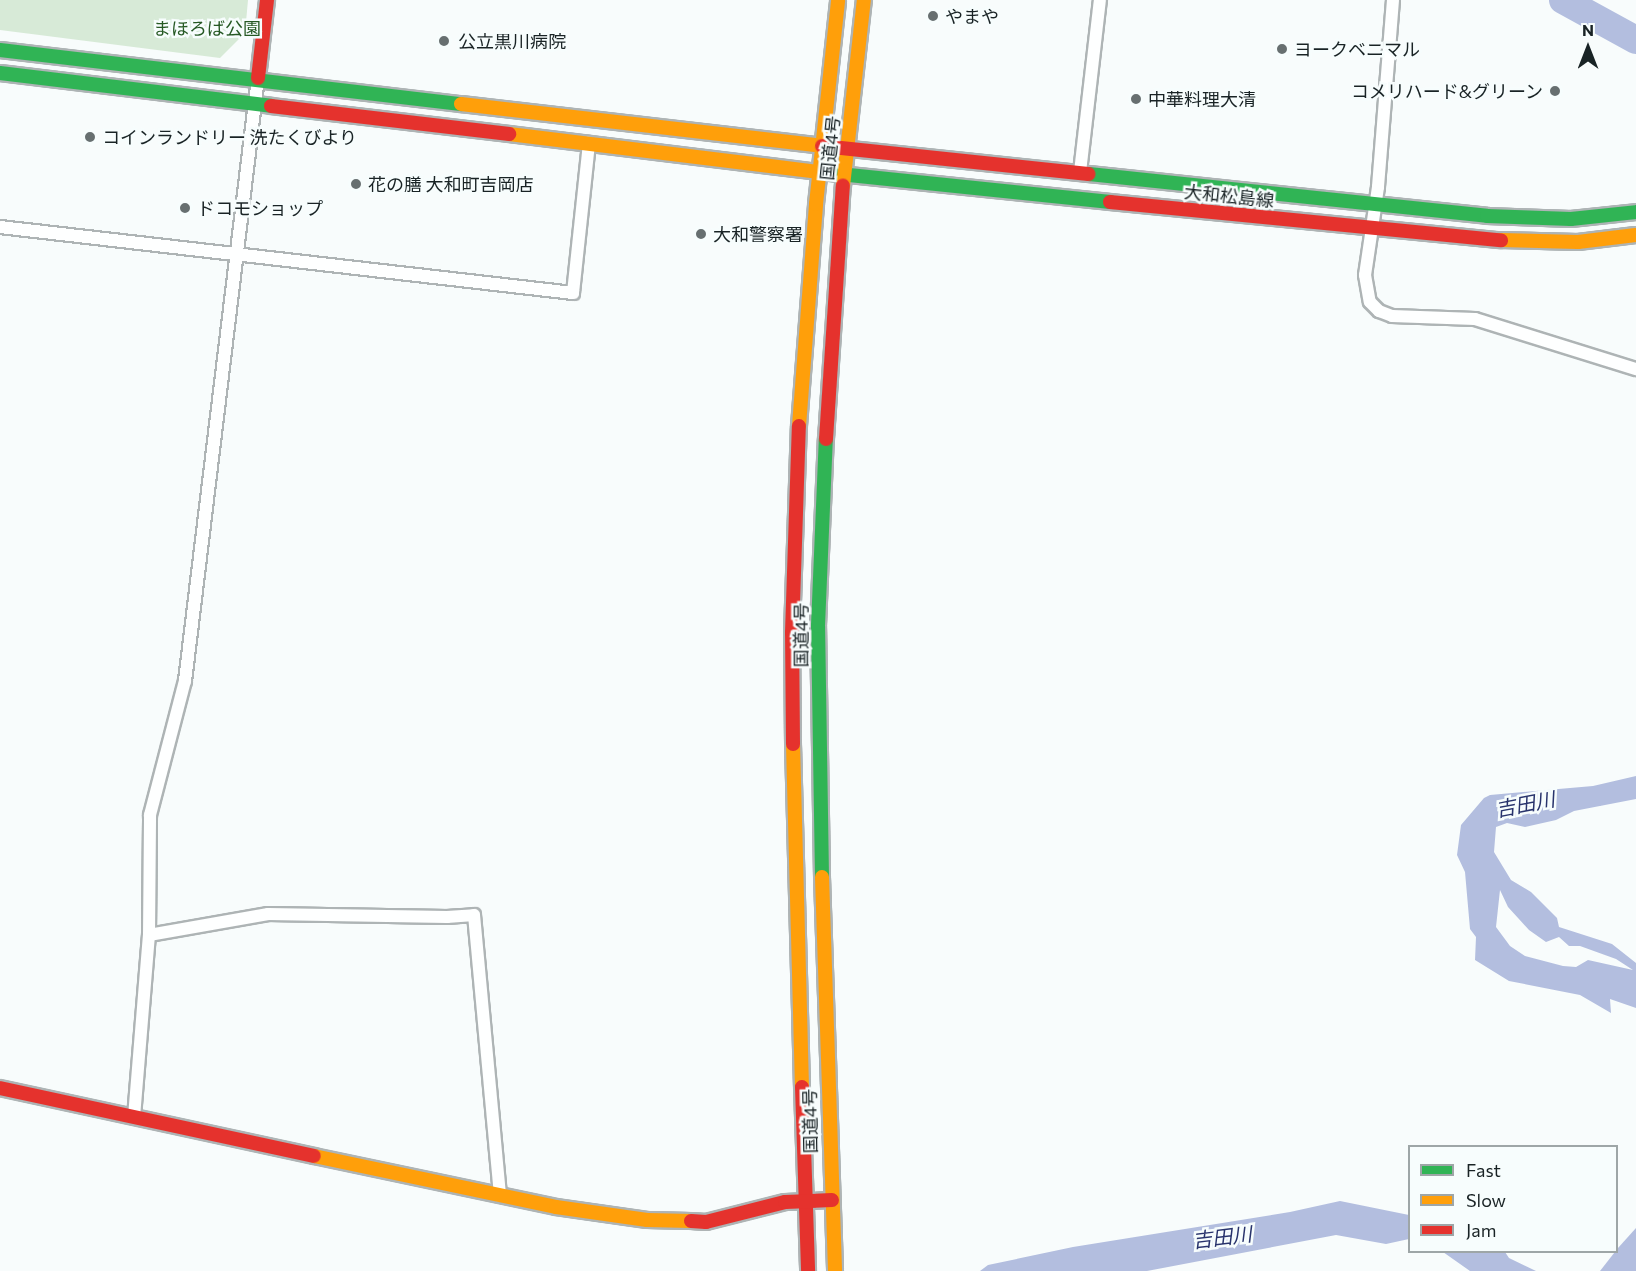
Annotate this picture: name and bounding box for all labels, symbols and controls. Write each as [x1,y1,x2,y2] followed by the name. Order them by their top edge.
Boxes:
[945,5,999,27] place label: やまや
[926,9,940,23] marker: やまや
[153,17,261,39] park label: まほろば公園
[1558,18,1618,78] north arrow
[1582,20,1594,39] text: N
[458,30,566,52] place label: 公立黒川病院
[435,32,453,50] marker: 公立黒川病院
[1294,38,1420,60] place label: ヨークベニマル
[1275,42,1289,56] marker: ヨークベニマル
[1350,80,1543,102] place label: コメリハード&グリーン
[1548,84,1562,98] marker: コメリハード&グリーン
[1148,88,1256,110] place label: 中華料理大清
[1129,92,1143,106] marker: 中華料理大清
[816,115,844,181] street label: 国道4号
[102,126,357,148] place label: コインランドリー 洗たくびより
[83,130,97,144] marker: コインランドリー 洗たくびより
[368,173,533,195] place label: 花の膳 大和町吉岡店
[349,177,363,191] marker: 花の膳 大和町吉岡店
[1183,181,1275,211] street label: 大和松島線
[197,197,323,219] place label: ドコモショップ
[178,201,192,215] marker: ドコモショップ
[713,223,803,245] place label: 大和警察署
[694,227,708,241] marker: 大和警察署
[790,603,812,667] street label: 国道4号
[1493,786,1557,822] water label: 吉田川
[799,1088,821,1154] street label: 国道4号
[1408,1145,1618,1253] legend
[1466,1159,1501,1181] text: Fast
[1466,1189,1506,1211] text: Slow
[1466,1219,1496,1241] text: Jam
[1191,1221,1253,1253] water label: 吉田川

